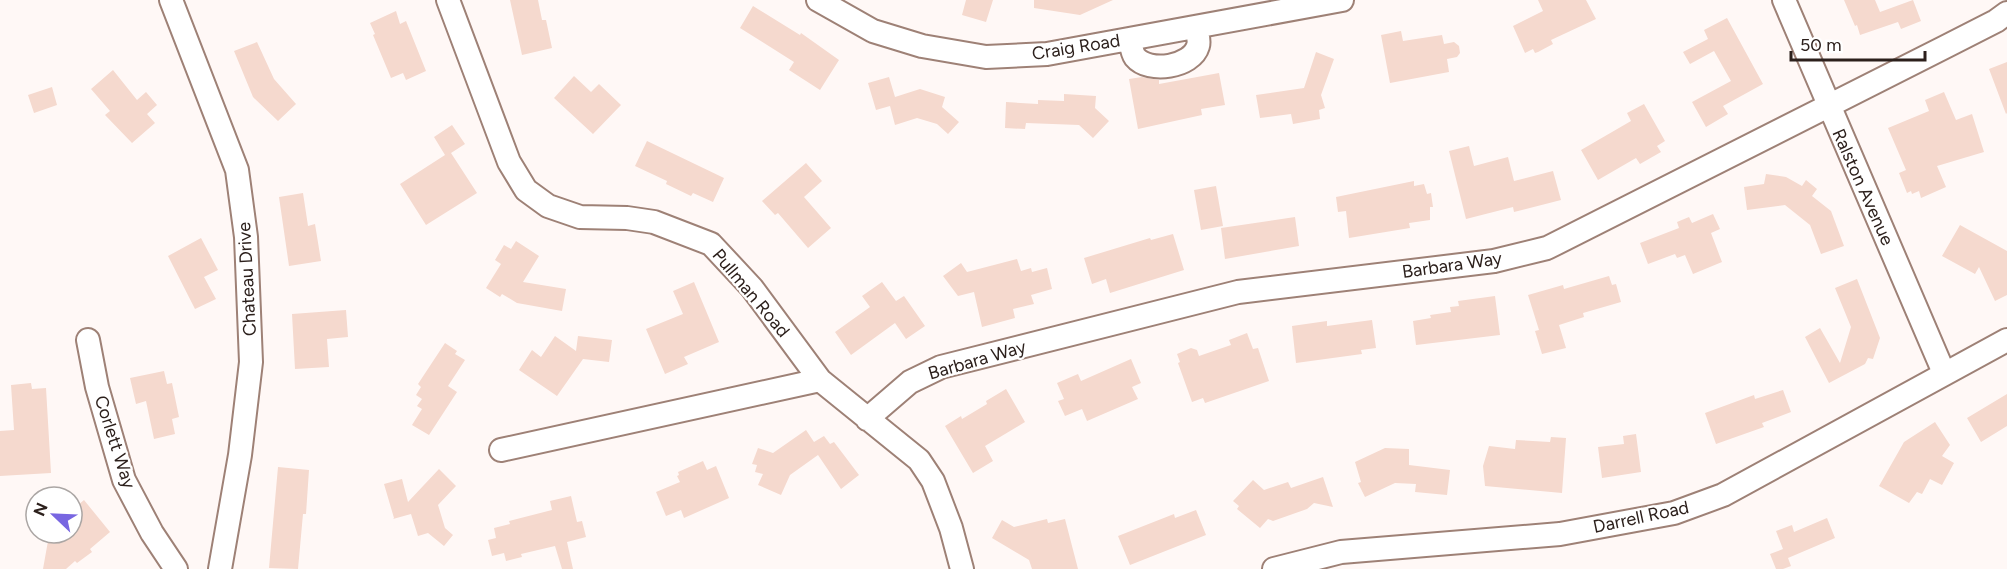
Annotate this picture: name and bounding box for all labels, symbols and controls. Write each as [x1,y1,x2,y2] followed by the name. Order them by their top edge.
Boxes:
[1791,24,1924,62] scale bar
[1030,29,1122,65] street label: Craig Road
[1800,34,1842,56] text: 50 m
[1827,125,1899,249] street label: Ralston Avenue
[233,221,261,337] street label: Chateau Drive
[708,244,794,342] street label: Pullman Road
[1401,247,1504,283] street label: Barbara Way
[926,335,1029,384] street label: Barbara Way
[90,393,141,492] street label: Corlett Way
[24,485,84,545] north arrow
[1591,496,1691,538] street label: Darrell Road
[29,500,52,519] text: N

